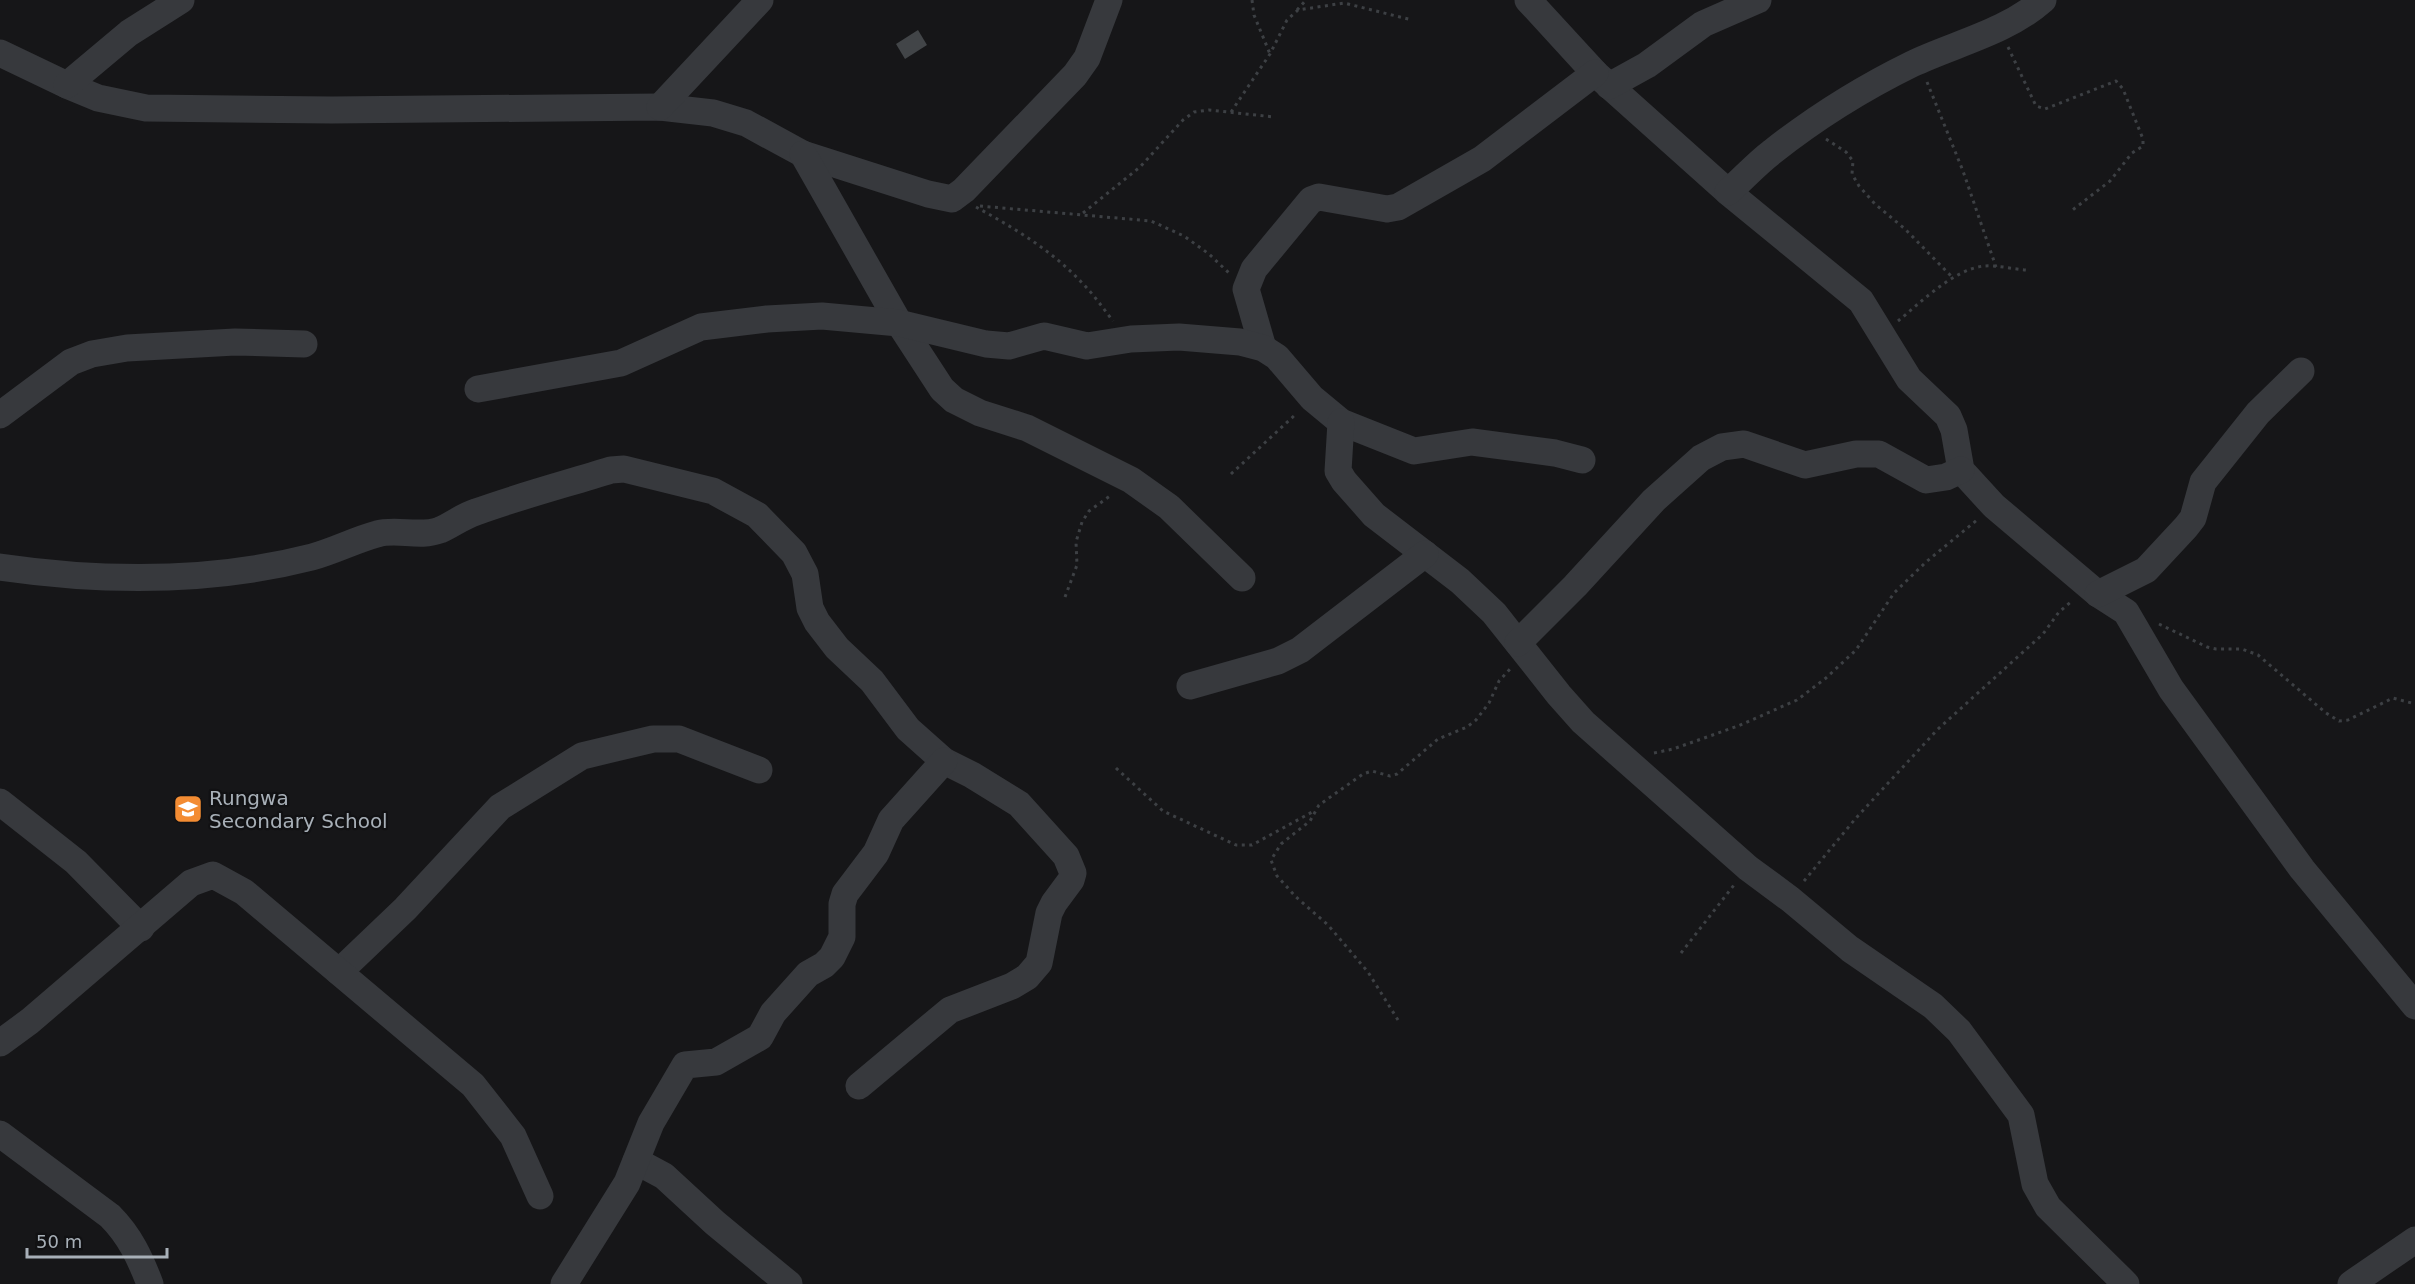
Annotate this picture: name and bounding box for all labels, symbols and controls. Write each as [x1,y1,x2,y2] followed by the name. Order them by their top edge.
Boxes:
[209,786,388,833] place label: Rungwa Secondary School
[172,793,204,825] school or university icon: Rungwa Secondary School
[27,1221,166,1259] scale bar
[36,1231,82,1252] text: 50 m

